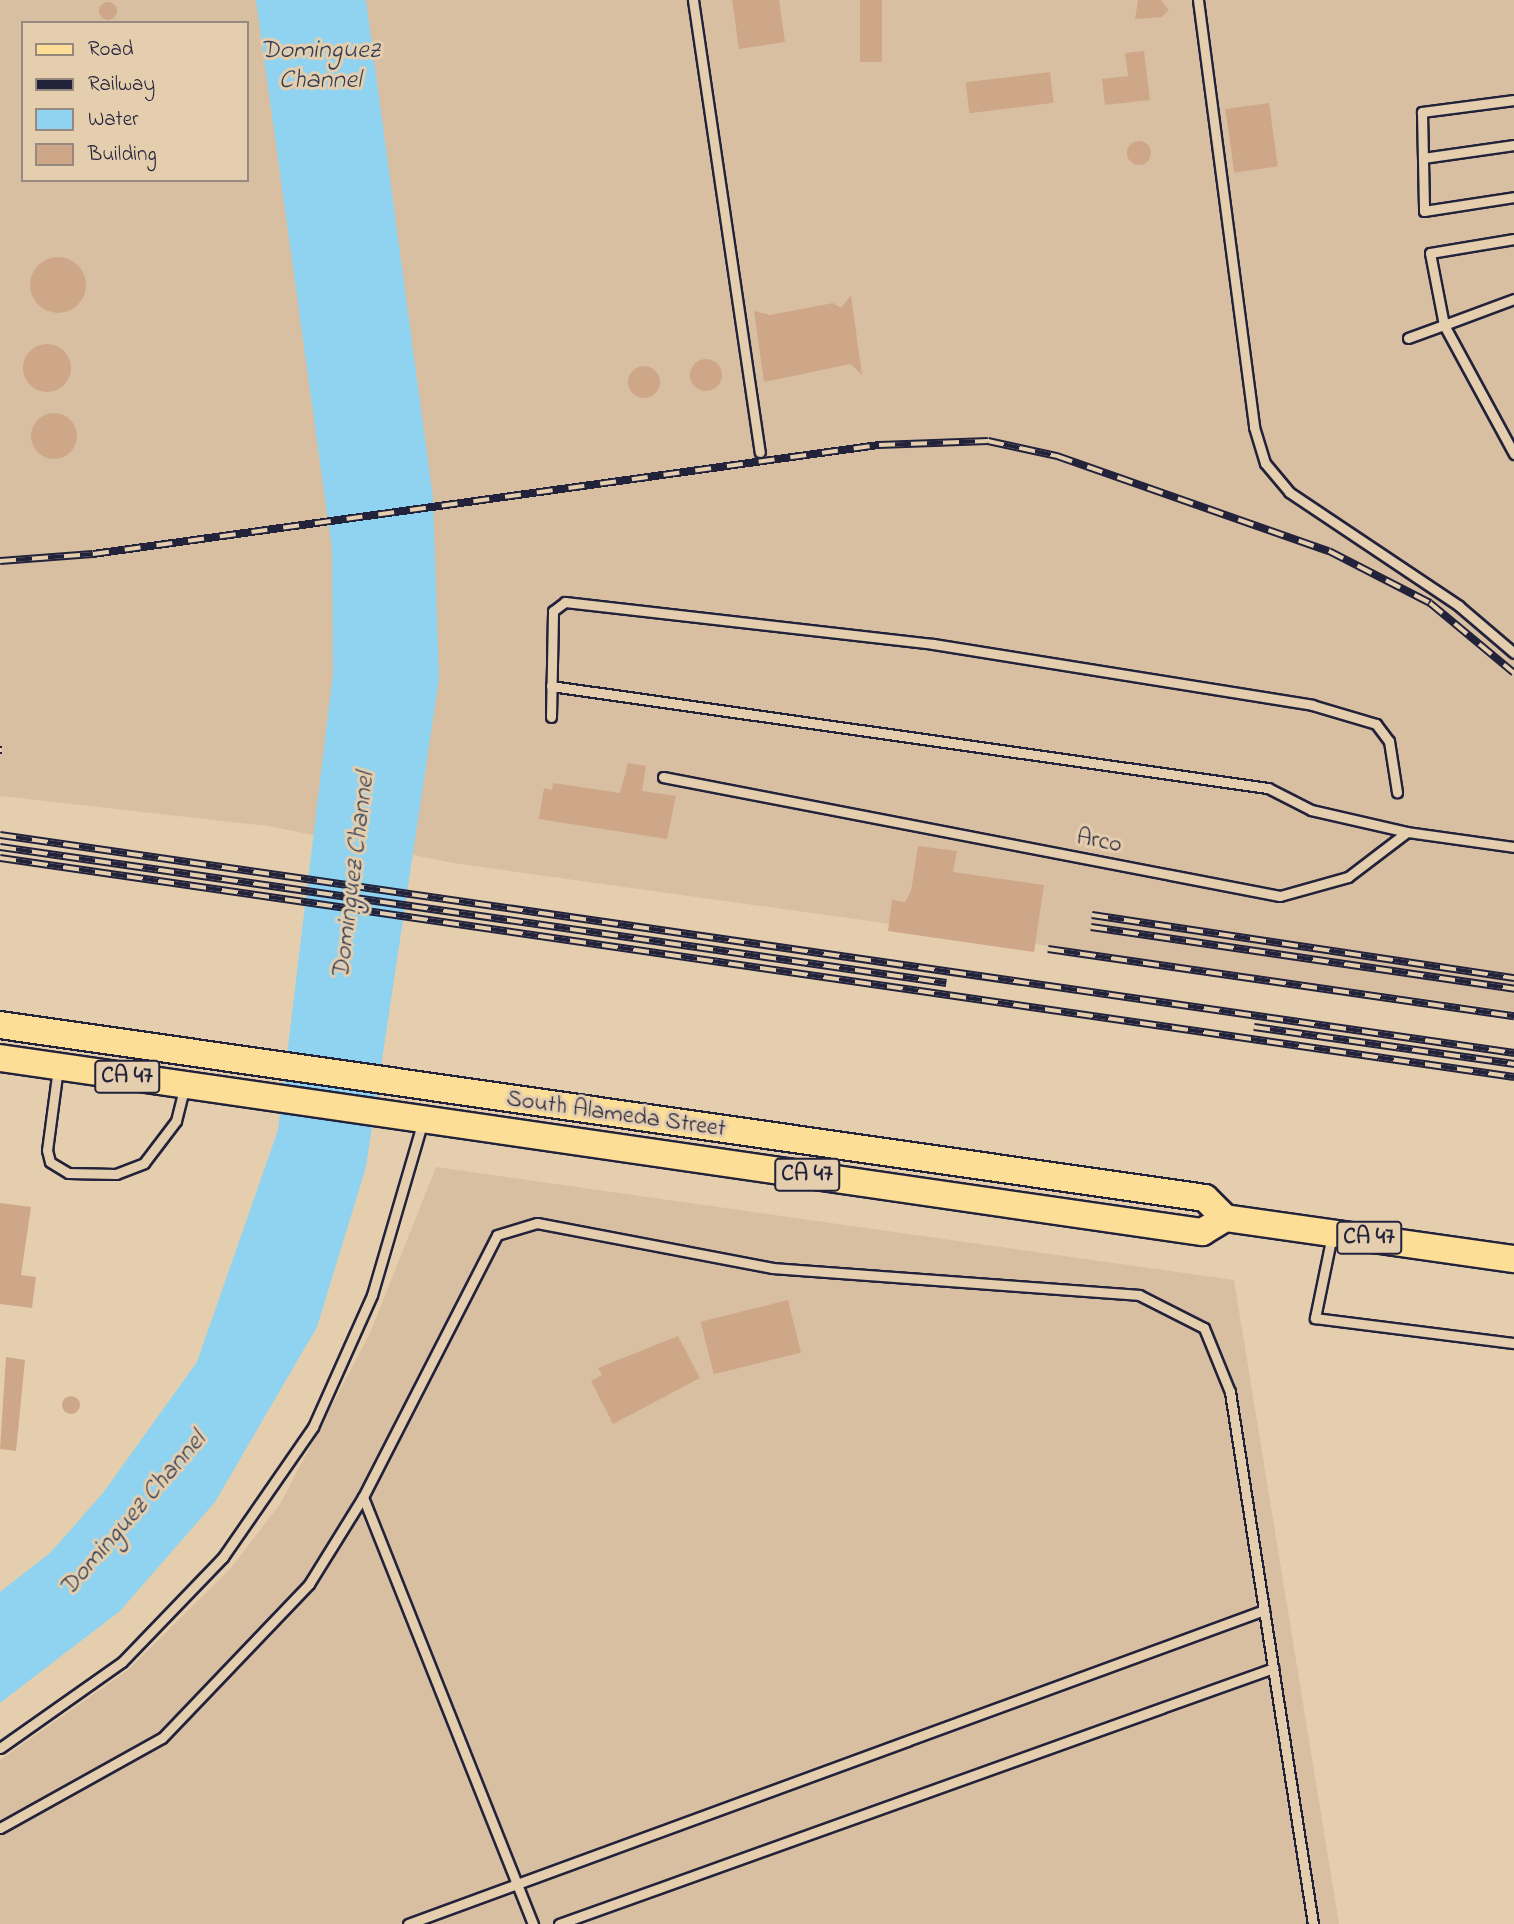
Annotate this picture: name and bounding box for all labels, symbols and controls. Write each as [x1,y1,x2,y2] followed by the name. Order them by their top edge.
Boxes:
[21,21,248,182] legend
[88,35,134,65] text: Road
[260,36,380,98] water label: Dominguez Channel
[88,70,155,100] text: Railway
[88,105,139,135] text: Water
[88,140,157,170] text: Building
[327,771,383,981] water label: Dominguez Channel
[1074,824,1124,860] street label: Arco
[94,1058,160,1096] road number: CA 47
[505,1085,727,1145] street label: South Alameda Street
[774,1156,840,1194] road number: CA 47
[1336,1218,1402,1258] road number: CA 47
[54,1426,214,1604] water label: Dominguez Channel

